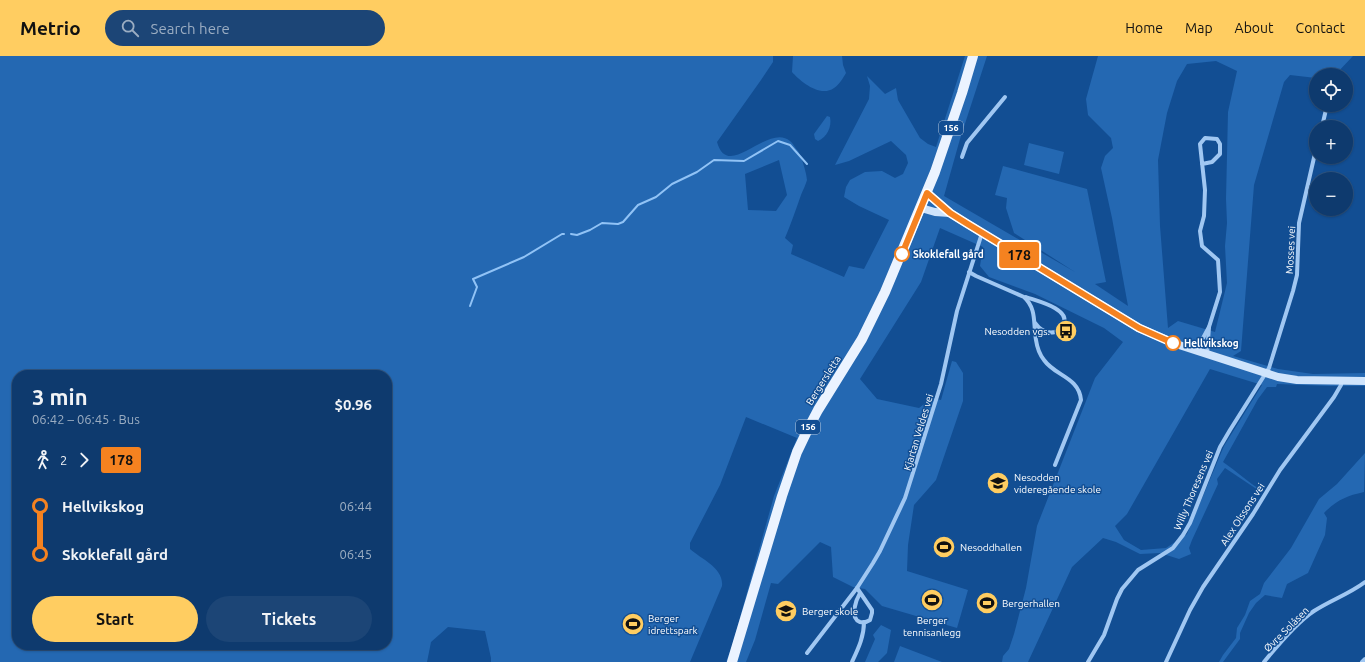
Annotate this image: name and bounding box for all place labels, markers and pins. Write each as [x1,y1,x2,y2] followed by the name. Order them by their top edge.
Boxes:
[894,246,910,262] marker: Skoklefall gård
[913,249,984,260] place label: Skoklefall gård
[1053,318,1079,344] bus stop icon: Nesodden vgs.
[985,326,1050,337] place label: Nesodden vgs.
[1165,335,1181,351] marker: Hellvikskog
[1184,338,1239,349] place label: Hellvikskog
[985,470,1011,496] school or university icon: Nesodden videregående skole
[1014,472,1101,495] place label: Nesodden videregående skole
[931,534,957,560] sports icon: Nesoddhallen
[960,542,1022,553] place label: Nesoddhallen
[919,587,945,613] sports icon: Berger tennisanlegg
[974,590,1000,616] sports icon: Bergerhallen
[773,598,799,624] school or university icon: Berger skole
[1002,598,1060,609] place label: Bergerhallen
[802,606,858,617] place label: Berger skole
[620,611,646,637] sports icon: Berger idrettspark
[648,613,698,636] place label: Berger idrettspark
[903,615,961,638] place label: Berger tennisanlegg

